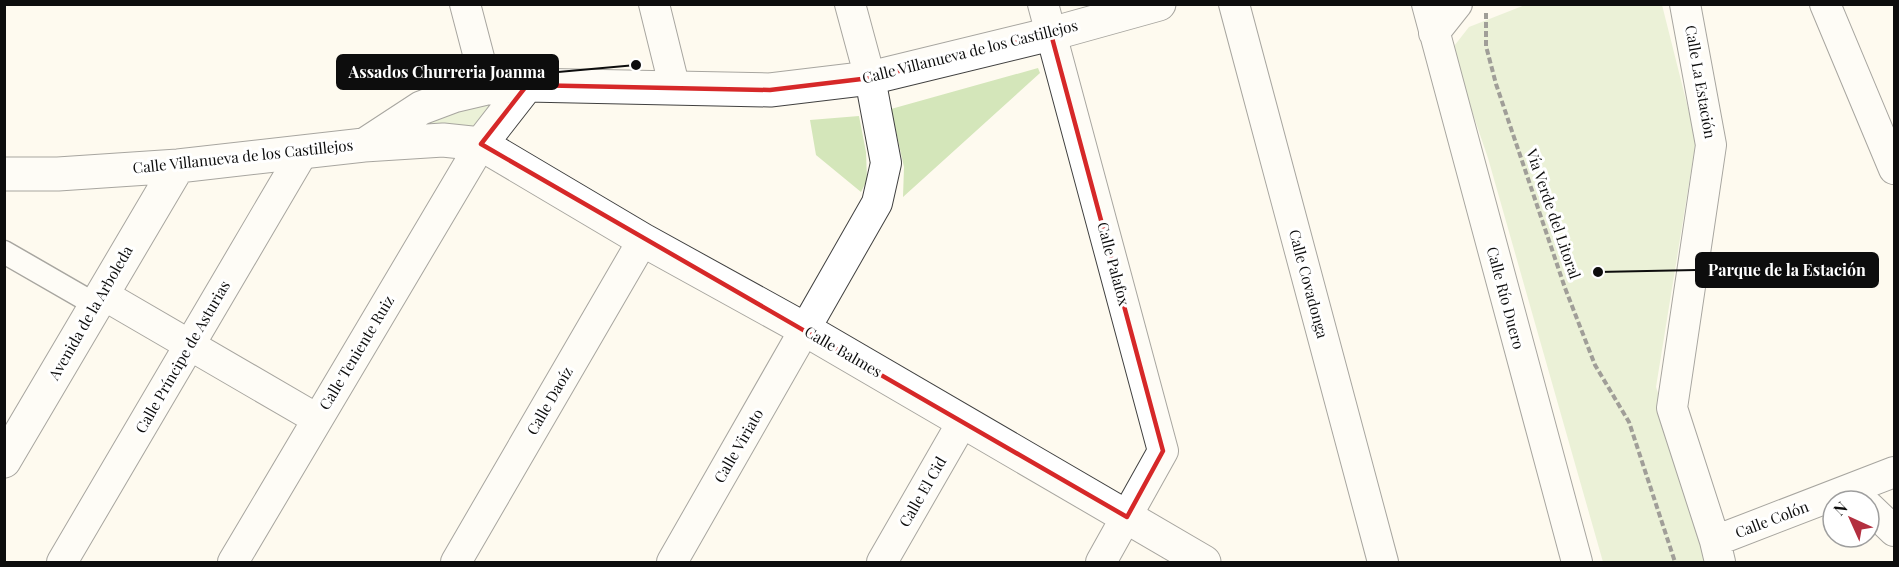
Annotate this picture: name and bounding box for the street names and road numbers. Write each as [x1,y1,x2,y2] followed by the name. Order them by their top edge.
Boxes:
[860,15,1080,88] street label: Calle Villanueva de los Castillejos
[1681,24,1721,140] street label: Calle La Estación
[132,134,354,178] street label: Calle Villanueva de los Castillejos
[1522,145,1586,281] street label: Vía Verde del Litoral
[1093,220,1135,308] street label: Calle Palafox
[1285,227,1333,341] street label: Calle Covadonga
[43,241,137,384] street label: Avenida de la Arboleda
[1483,244,1529,351] street label: Calle Río Duero
[130,277,234,436] street label: Calle Príncipe de Asturias
[314,292,398,413] street label: Calle Teniente Ruiz
[801,321,886,381] street label: Calle Balmes
[522,363,577,438] street label: Calle Daoíz
[709,405,767,486] street label: Calle Viriato
[894,452,950,530] street label: Calle El Cid
[1732,496,1811,542] street label: Calle Colón

